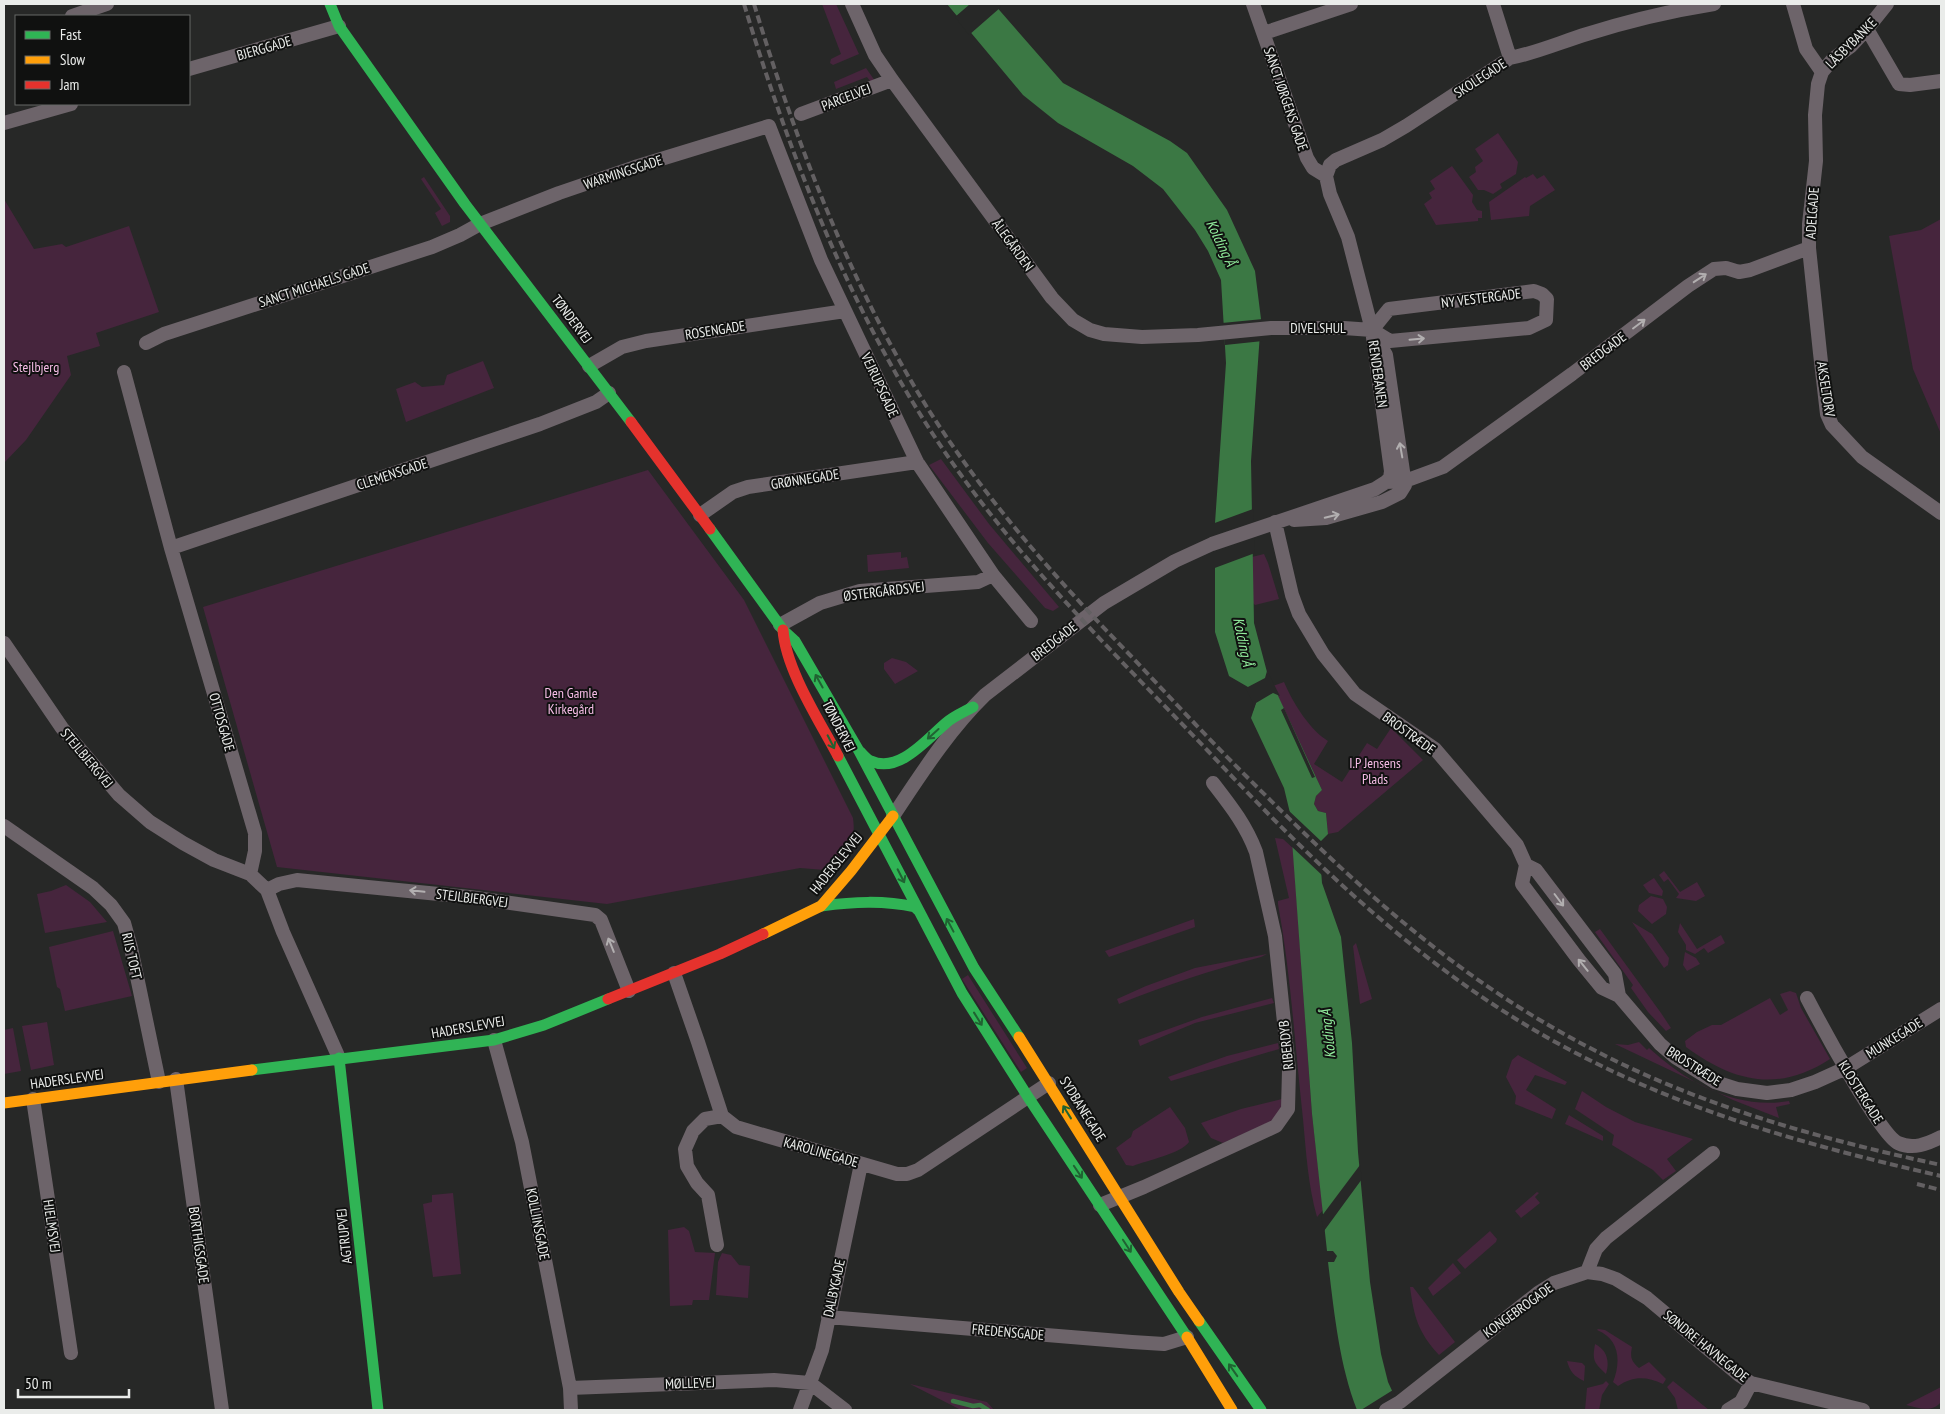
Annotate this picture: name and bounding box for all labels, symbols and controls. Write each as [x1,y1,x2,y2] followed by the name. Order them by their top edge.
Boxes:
[1822,14,1880,72] street label: LÅSBYBANKE
[15,15,190,105] legend
[60,25,81,44] text: Fast
[235,32,293,64] street label: BJERGGADE
[1260,45,1312,153] street label: SANCT JØRGENS GADE
[60,50,85,69] text: Slow
[1450,54,1510,102] street label: SKOLEGADE
[59,75,79,94] text: Jam
[819,79,873,115] street label: PARCELVEJ
[581,151,665,193] street label: WARMINGSGADE
[1801,187,1823,239] street label: ADELGADE
[988,216,1038,274] street label: ÅLEGÅRDEN
[1202,216,1241,270] water label: Kolding Å
[256,259,372,311] street label: SANCT MICHAELS GADE
[1692,273,1706,283] one-way arrow
[1440,284,1522,312] street label: NY VESTERGADE
[548,291,596,347] street label: TØNDERVEJ
[684,316,746,344] street label: ROSENGADE
[1290,319,1346,337] street label: DIVELSHUL
[1632,319,1646,329] one-way arrow
[1576,328,1630,374] street label: BREDGADE
[1409,334,1425,343] one-way arrow
[1364,339,1392,409] street label: RENDEBANEN
[857,349,903,420] street label: VEJRUPSGADE
[13,358,59,376] park label: Stejlbjerg
[1813,360,1839,419] street label: AKSELTORV
[1395,443,1405,459] one-way arrow
[354,454,430,494] street label: CLEMENSGADE
[770,465,840,493] street label: GRØNNEGADE
[1323,511,1339,520] one-way arrow
[842,577,926,605] street label: ØSTERGÅRDSVEJ
[1229,616,1258,669] water label: Kolding Å
[1027,617,1081,665] street label: BREDGADE
[814,673,824,688] one-way arrow
[545,684,598,718] park label: Den Gamle Kirkegård
[205,691,239,753] street label: OTTOSGADE
[818,697,860,755] street label: TØNDERVEJ
[1379,708,1439,758] street label: BROSTRÆDE
[57,724,117,792] street label: STEJLBJERGVEJ
[926,729,939,740] one-way arrow
[826,735,836,750] one-way arrow
[1349,754,1401,788] park label: I.P Jensens Plads
[806,828,866,898] street label: HADERSLEVVEJ
[897,868,906,883] one-way arrow
[435,885,509,911] street label: STEJLBJERGVEJ
[409,887,425,896] one-way arrow
[1554,893,1564,907] one-way arrow
[945,918,955,933] one-way arrow
[118,931,146,982] street label: RIIS TOFT
[606,938,616,953] one-way arrow
[1577,959,1588,972] one-way arrow
[1315,1008,1340,1060] water label: Kolding Å
[974,1011,984,1025] one-way arrow
[430,1012,506,1042] street label: HADERSLEVVEJ
[1862,1014,1926,1062] street label: MUNKEGADE
[1274,1020,1298,1070] street label: RIBERDYB
[1663,1042,1725,1090] street label: BROSTRÆDE
[1835,1057,1887,1127] street label: KLOSTERGADE
[29,1065,105,1093] street label: HADERSLEVVEJ
[1056,1073,1110,1145] street label: SYDBANEGADE
[1062,1105,1072,1119] one-way arrow
[782,1133,860,1171] street label: KAROLINEGADE
[1074,1165,1084,1179] one-way arrow
[522,1187,554,1261] street label: KOLLIINSGADE
[39,1198,65,1254] street label: HJELMSVEJ
[185,1206,213,1284] street label: BORTHIGSGADE
[332,1207,356,1265] street label: AGTRUPVEJ
[1122,1239,1132,1253] one-way arrow
[819,1257,849,1319] street label: DALBYGADE
[1479,1279,1557,1341] street label: KONGEBROGADE
[1660,1306,1752,1386] street label: SØNDRE HAVNEGADE
[971,1320,1045,1344] street label: FREDENSGADE
[1228,1363,1238,1377] one-way arrow
[18,1366,129,1398] scale bar
[665,1373,715,1393] street label: MØLLEVEJ
[25,1374,51,1393] text: 50 m

